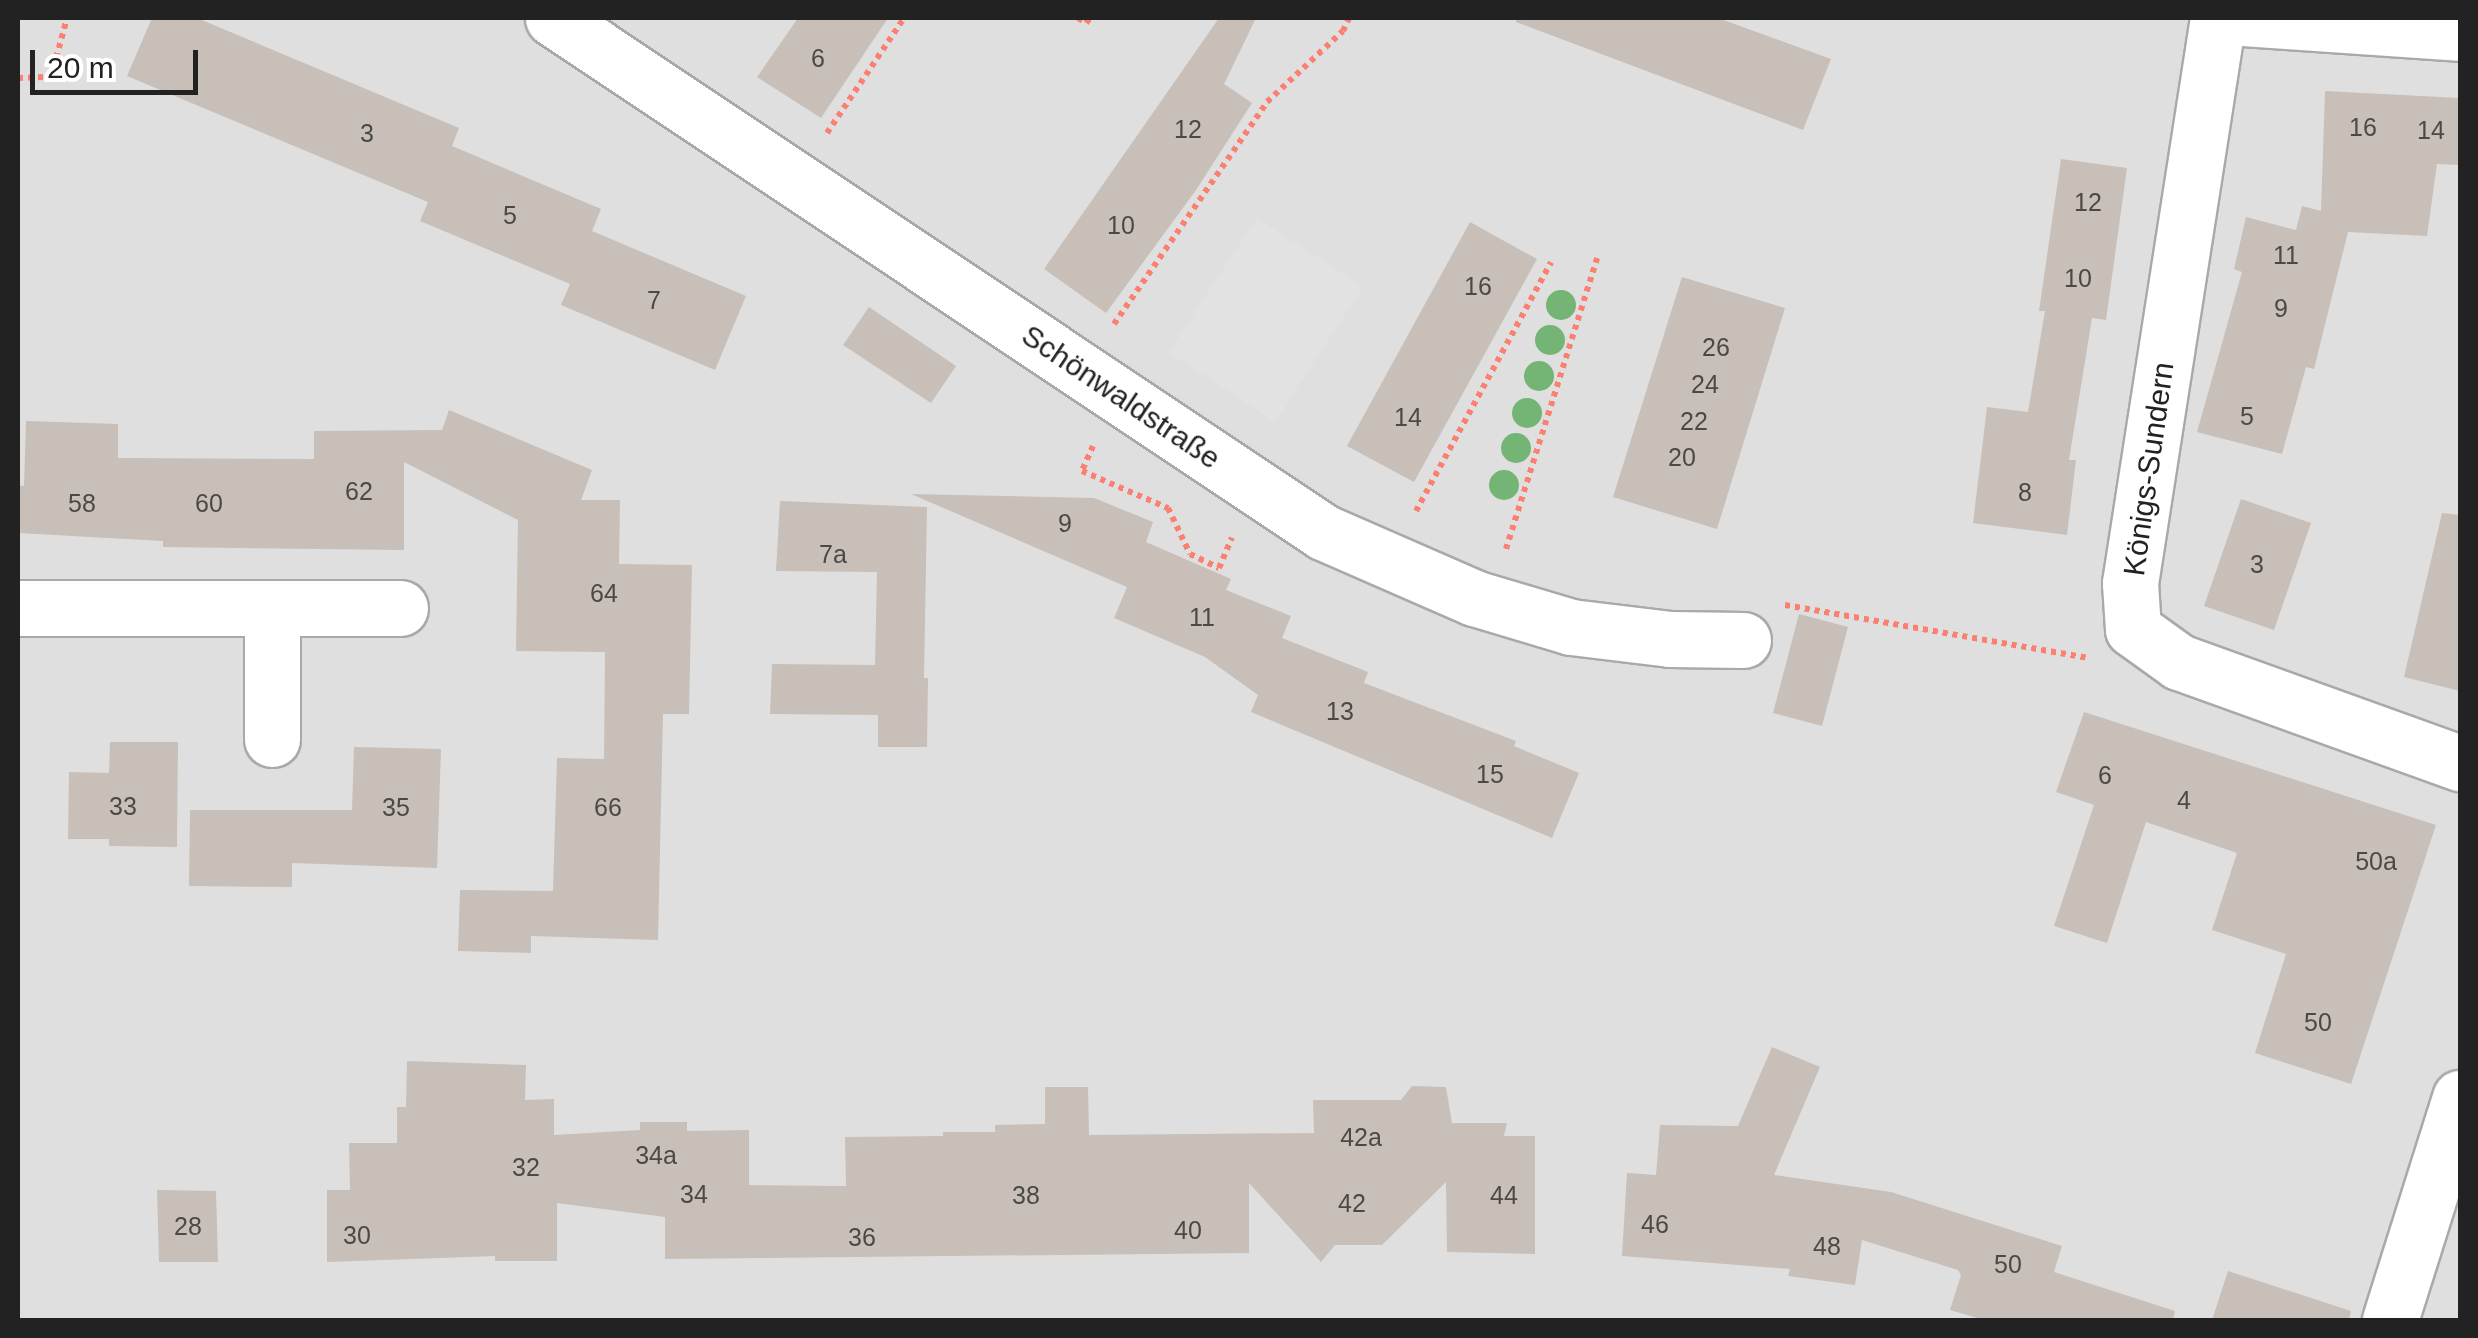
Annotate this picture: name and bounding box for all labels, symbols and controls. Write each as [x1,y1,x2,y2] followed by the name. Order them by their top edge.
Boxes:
[35,30,202,92] scale bar
[811,43,825,73] house number: 6
[47,51,114,84] text: 20 m
[2349,112,2377,142] house number: 16
[1174,114,1202,144] house number: 12
[2417,115,2445,145] house number: 14
[360,118,374,148] house number: 3
[2074,187,2102,217] house number: 12
[503,200,517,230] house number: 5
[1107,210,1135,240] house number: 10
[2273,240,2299,270] house number: 11
[2064,263,2092,293] house number: 10
[1464,271,1492,301] house number: 16
[647,285,661,315] house number: 7
[2274,293,2288,323] house number: 9
[1015,317,1227,477] street label: Schönwaldstraße
[1702,332,1730,362] house number: 26
[2116,360,2182,578] street label: Königs-Sundern
[1691,369,1719,399] house number: 24
[2240,401,2254,431] house number: 5
[1394,402,1422,432] house number: 14
[1680,406,1708,436] house number: 22
[1668,442,1696,472] house number: 20
[345,476,373,506] house number: 62
[2018,477,2032,507] house number: 8
[68,488,96,518] house number: 58
[195,488,223,518] house number: 60
[1058,508,1072,538] house number: 9
[819,539,847,569] house number: 7a
[2250,549,2264,579] house number: 3
[590,578,618,608] house number: 64
[1189,602,1215,632] house number: 11
[1326,696,1354,726] house number: 13
[1476,759,1504,789] house number: 15
[2098,760,2112,790] house number: 6
[2177,785,2191,815] house number: 4
[109,791,137,821] house number: 33
[382,792,410,822] house number: 35
[594,792,622,822] house number: 66
[2355,846,2397,876] house number: 50a
[2304,1007,2332,1037] house number: 50
[1340,1122,1382,1152] house number: 42a
[635,1140,677,1170] house number: 34a
[512,1152,540,1182] house number: 32
[680,1179,708,1209] house number: 34
[1012,1180,1040,1210] house number: 38
[1490,1180,1518,1210] house number: 44
[1338,1188,1366,1218] house number: 42
[1641,1209,1669,1239] house number: 46
[174,1211,202,1241] house number: 28
[1174,1215,1202,1245] house number: 40
[343,1220,371,1250] house number: 30
[848,1222,876,1252] house number: 36
[1813,1231,1841,1261] house number: 48
[1994,1249,2022,1279] house number: 50

